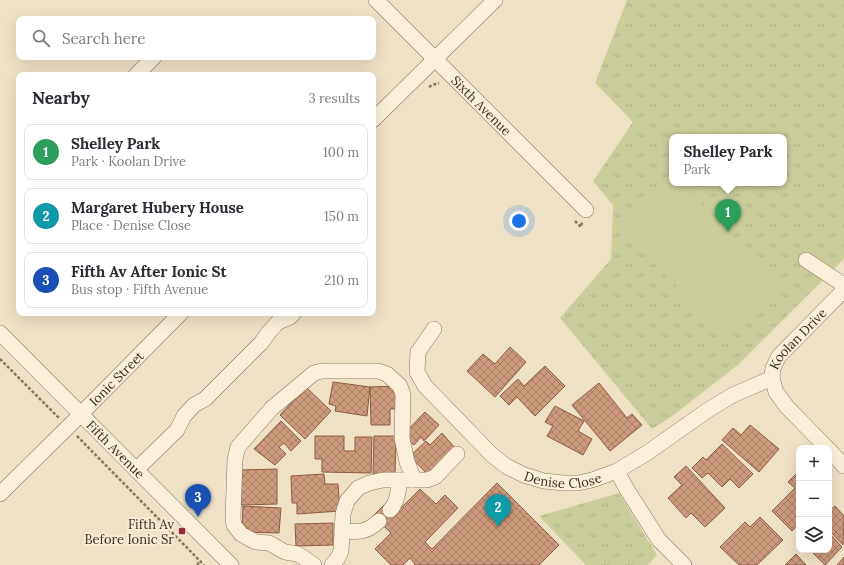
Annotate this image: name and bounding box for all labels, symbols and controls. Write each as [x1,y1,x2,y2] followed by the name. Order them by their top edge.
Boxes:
[16,16,376,60] search box
[30,27,52,49] icon: search
[62,29,145,48] text: Search here
[448,72,515,139] street label: Sixth Avenue
[32,87,90,109] text: Nearby
[308,90,360,107] text: 3 results
[71,134,160,153] text: Shelley Park
[669,134,787,186] popup
[683,142,773,161] text: Shelley Park
[43,144,49,161] text: 1
[323,144,359,161] text: 100 m
[71,153,186,170] text: Park · Koolan Drive
[683,161,710,178] text: Park
[71,198,244,217] text: Margaret Hubery House
[715,199,741,232] pin: 1
[43,208,49,225] text: 2
[324,208,359,225] text: 150 m
[509,211,529,231] your location
[71,217,191,234] text: Place · Denise Close
[71,262,227,281] text: Fifth Av After Ionic St
[42,272,50,289] text: 3
[324,272,359,289] text: 210 m
[71,281,208,298] text: Bus stop · Fifth Avenue
[765,304,830,372] street label: Koolan Drive
[85,347,147,409] street label: Ionic Street
[83,416,148,482] street label: Fifth Avenue
[796,445,832,553] map controls
[796,445,832,481] button: +
[522,467,604,492] street label: Denise Close
[796,481,832,517] button: −
[185,484,211,517] pin: 3
[485,494,511,527] pin: 2
[84,516,174,548] place label: Fifth Av Before Ionic Sr
[796,517,832,553] button: layers
[177,526,187,536] marker: Fifth Av Before Ionic Sr

